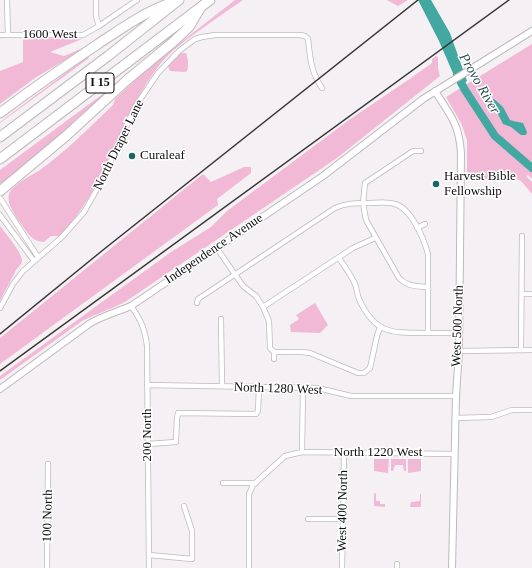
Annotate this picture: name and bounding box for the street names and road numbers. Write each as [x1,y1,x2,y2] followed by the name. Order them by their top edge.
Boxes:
[23,27,77,43] street label: 1600 West
[86,73,114,93] road number: I 15
[90,97,148,193] street label: North Draper Lane
[162,210,266,288] street label: Independence Avenue
[449,285,467,367] street label: West 500 North
[234,380,322,398] street label: North 1280 West
[140,408,156,462] street label: 200 North
[334,445,422,461] street label: North 1220 West
[334,470,352,552] street label: West 400 North
[40,489,56,543] street label: 100 North

